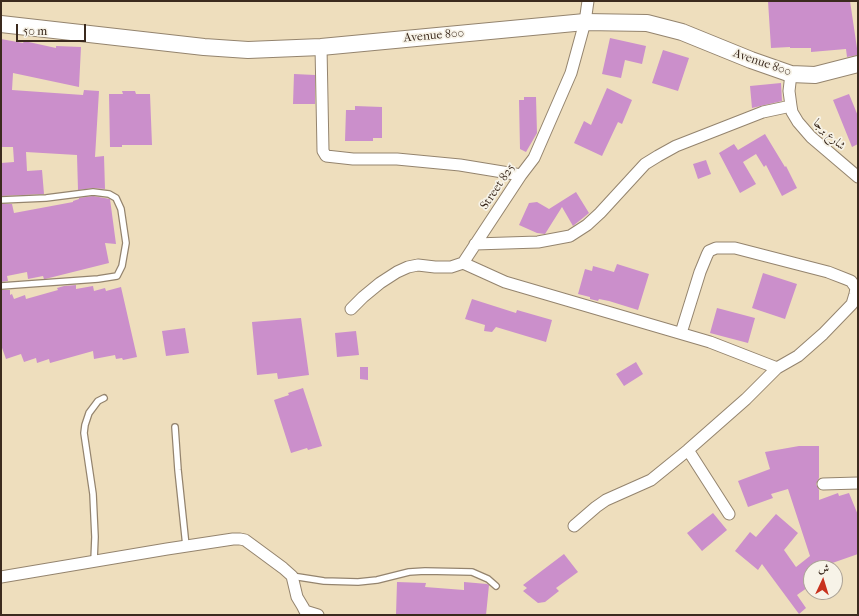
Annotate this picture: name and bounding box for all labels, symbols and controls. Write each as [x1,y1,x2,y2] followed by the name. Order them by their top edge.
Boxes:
[18,16,88,42] scale bar
[23,24,47,38] text: 50 m
[403,26,465,46] street label: Avenue 800
[731,46,793,80] street label: Avenue 800
[810,116,848,154] street label: شارع برجا
[478,162,518,212] street label: Street 825
[803,560,843,600] north arrow
[818,562,830,575] text: ش

